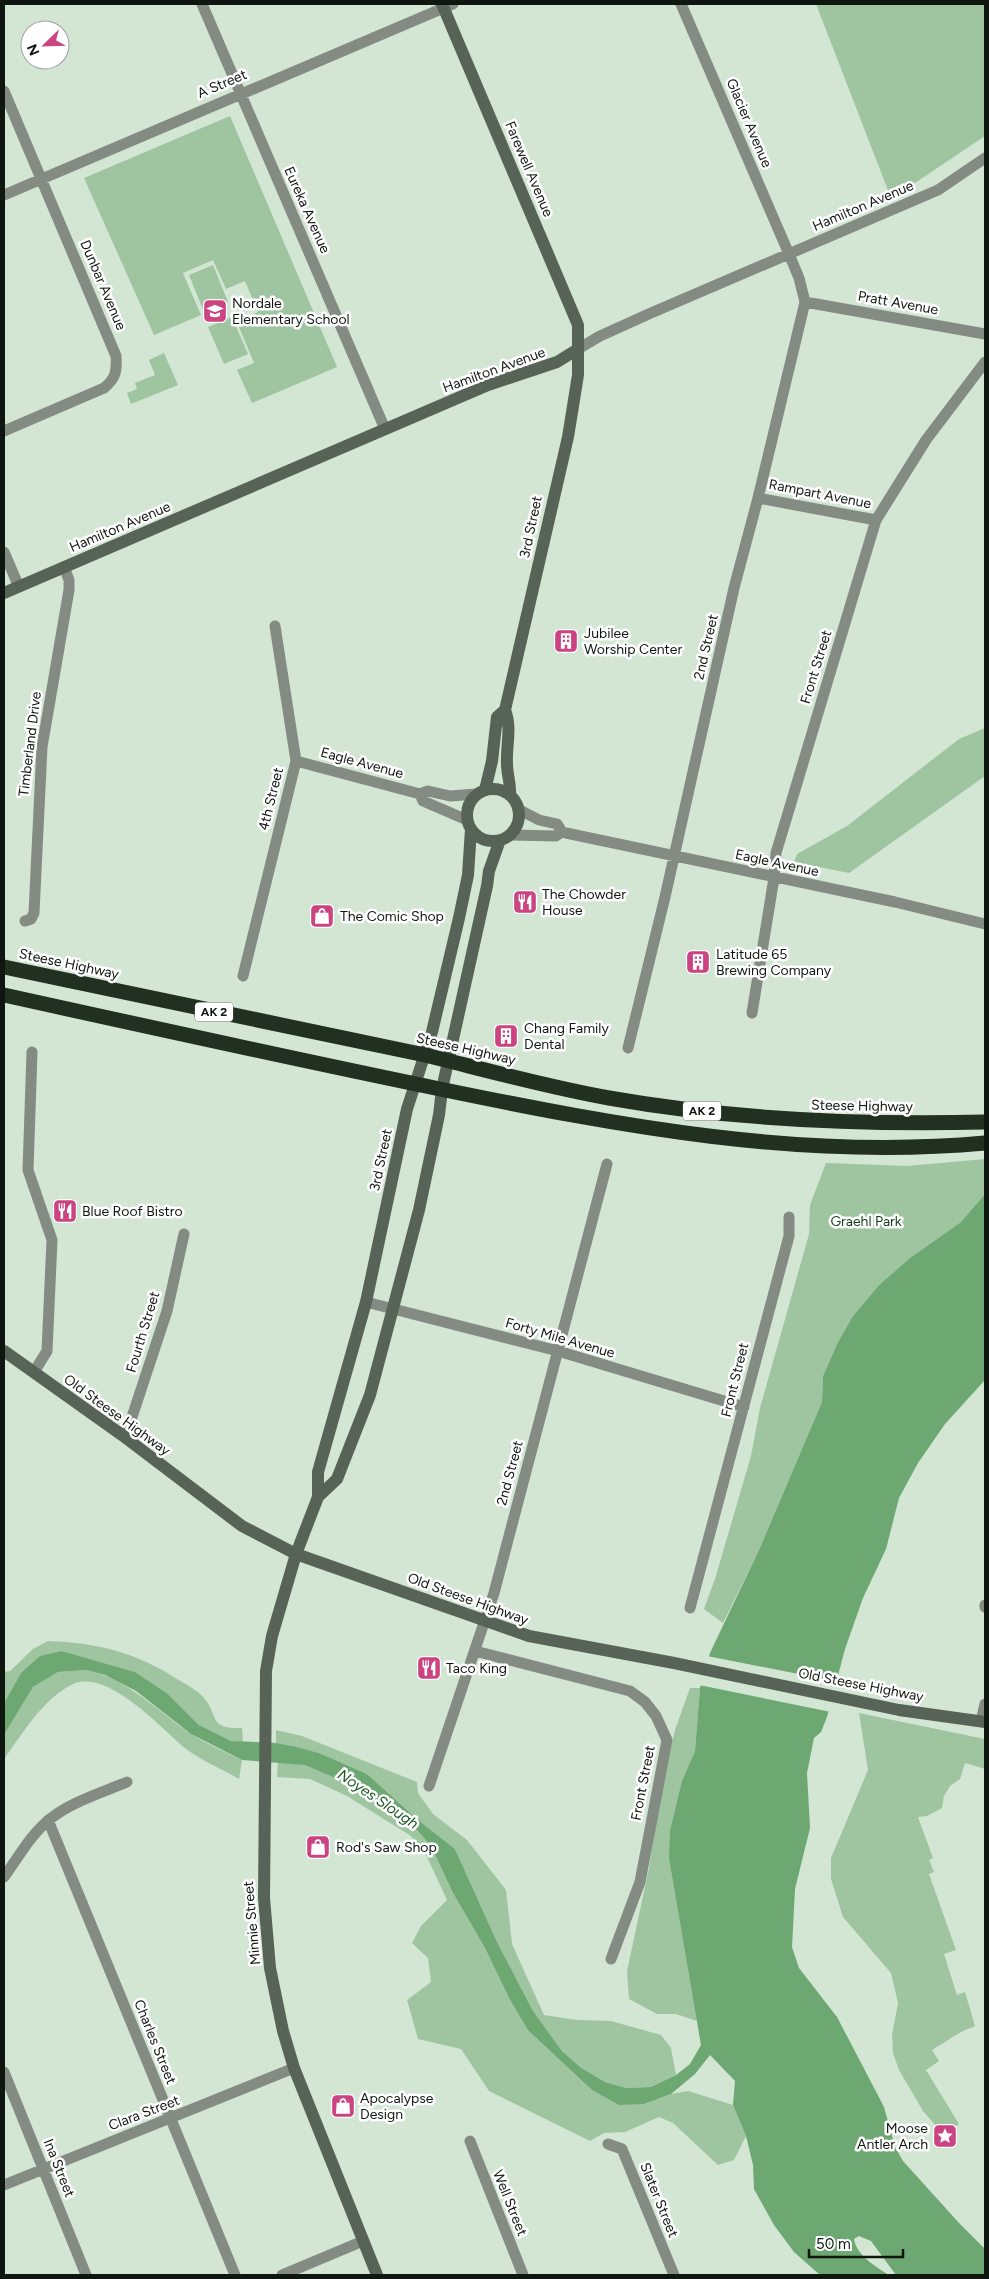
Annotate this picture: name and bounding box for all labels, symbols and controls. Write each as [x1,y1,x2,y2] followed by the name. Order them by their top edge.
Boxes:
[20,20,70,70] north arrow
[24,42,43,58] text: N
[195,66,249,102] street label: A Street
[723,76,775,170] street label: Glacier Avenue
[501,119,557,220] street label: Farewell Avenue
[280,164,334,256] street label: Eureka Avenue
[810,177,916,235] street label: Hamilton Avenue
[76,237,130,333] street label: Dunbar Avenue
[856,288,940,318] street label: Pratt Avenue
[232,295,350,328] place label: Nordale Elementary School
[202,298,228,324] school or university icon: Nordale Elementary School
[440,343,548,396] street label: Hamilton Avenue
[767,476,873,512] street label: Rampart Avenue
[516,494,546,560] street label: 3rd Street
[67,498,173,556] street label: Hamilton Avenue
[690,613,722,681] street label: 2nd Street
[584,625,682,658] place label: Jubilee Worship Center
[553,628,579,654] building icon: Jubilee Worship Center
[797,628,835,706] street label: Front Street
[15,690,45,797] street label: Timberland Drive
[319,744,406,782] street label: Eagle Avenue
[255,766,287,832] street label: 4th Street
[734,846,821,880] street label: Eagle Avenue
[542,886,626,919] place label: The Chowder House
[512,889,538,915] restaurant icon: The Chowder House
[309,903,335,929] shop icon: The Comic Shop
[340,908,444,925] place label: The Comic Shop
[18,945,121,983] street label: Steese Highway
[716,946,832,979] place label: Latitude 65 Brewing Company
[685,949,711,975] building icon: Latitude 65 Brewing Company
[195,1002,233,1022] road number: AK 2
[524,1020,609,1053] place label: Chang Family Dental
[493,1023,519,1049] building icon: Chang Family Dental
[415,1029,518,1069] street label: Steese Highway
[811,1097,914,1115] street label: Steese Highway
[683,1102,721,1120] road number: AK 2
[366,1127,396,1193] street label: 3rd Street
[52,1198,78,1224] restaurant icon: Blue Roof Bistro
[82,1203,183,1220] place label: Blue Roof Bistro
[830,1213,902,1230] park label: Graehl Park
[123,1289,163,1375] street label: Fourth Street
[503,1314,617,1362] street label: Forty Mile Avenue
[718,1341,752,1419] street label: Front Street
[61,1371,174,1460] street label: Old Steese Highway
[493,1439,527,1507] street label: 2nd Street
[405,1569,531,1629] street label: Old Steese Highway
[416,1655,442,1681] restaurant icon: Taco King
[446,1660,507,1677] place label: Taco King
[797,1665,926,1706] street label: Old Steese Highway
[627,1744,659,1822] street label: Front Street
[334,1765,422,1833] water label: Noyes Slough
[305,1834,331,1860] shop icon: Rod's Saw Shop
[336,1839,437,1856] place label: Rod's Saw Shop
[240,1880,264,1966] street label: Minnie Street
[130,1997,180,2087] street label: Charles Street
[360,2090,434,2123] place label: Apocalypse Design
[106,2092,182,2134] street label: Clara Street
[330,2093,356,2119] shop icon: Apocalypse Design
[857,2120,928,2153] place label: Moose Antler Arch
[932,2123,958,2149] place icon: Moose Antler Arch
[40,2136,78,2200] street label: Ina Street
[636,2160,682,2240] street label: Slater Street
[489,2168,531,2238] street label: Well Street
[809,2226,903,2258] scale bar
[816,2235,851,2253] text: 50 m

